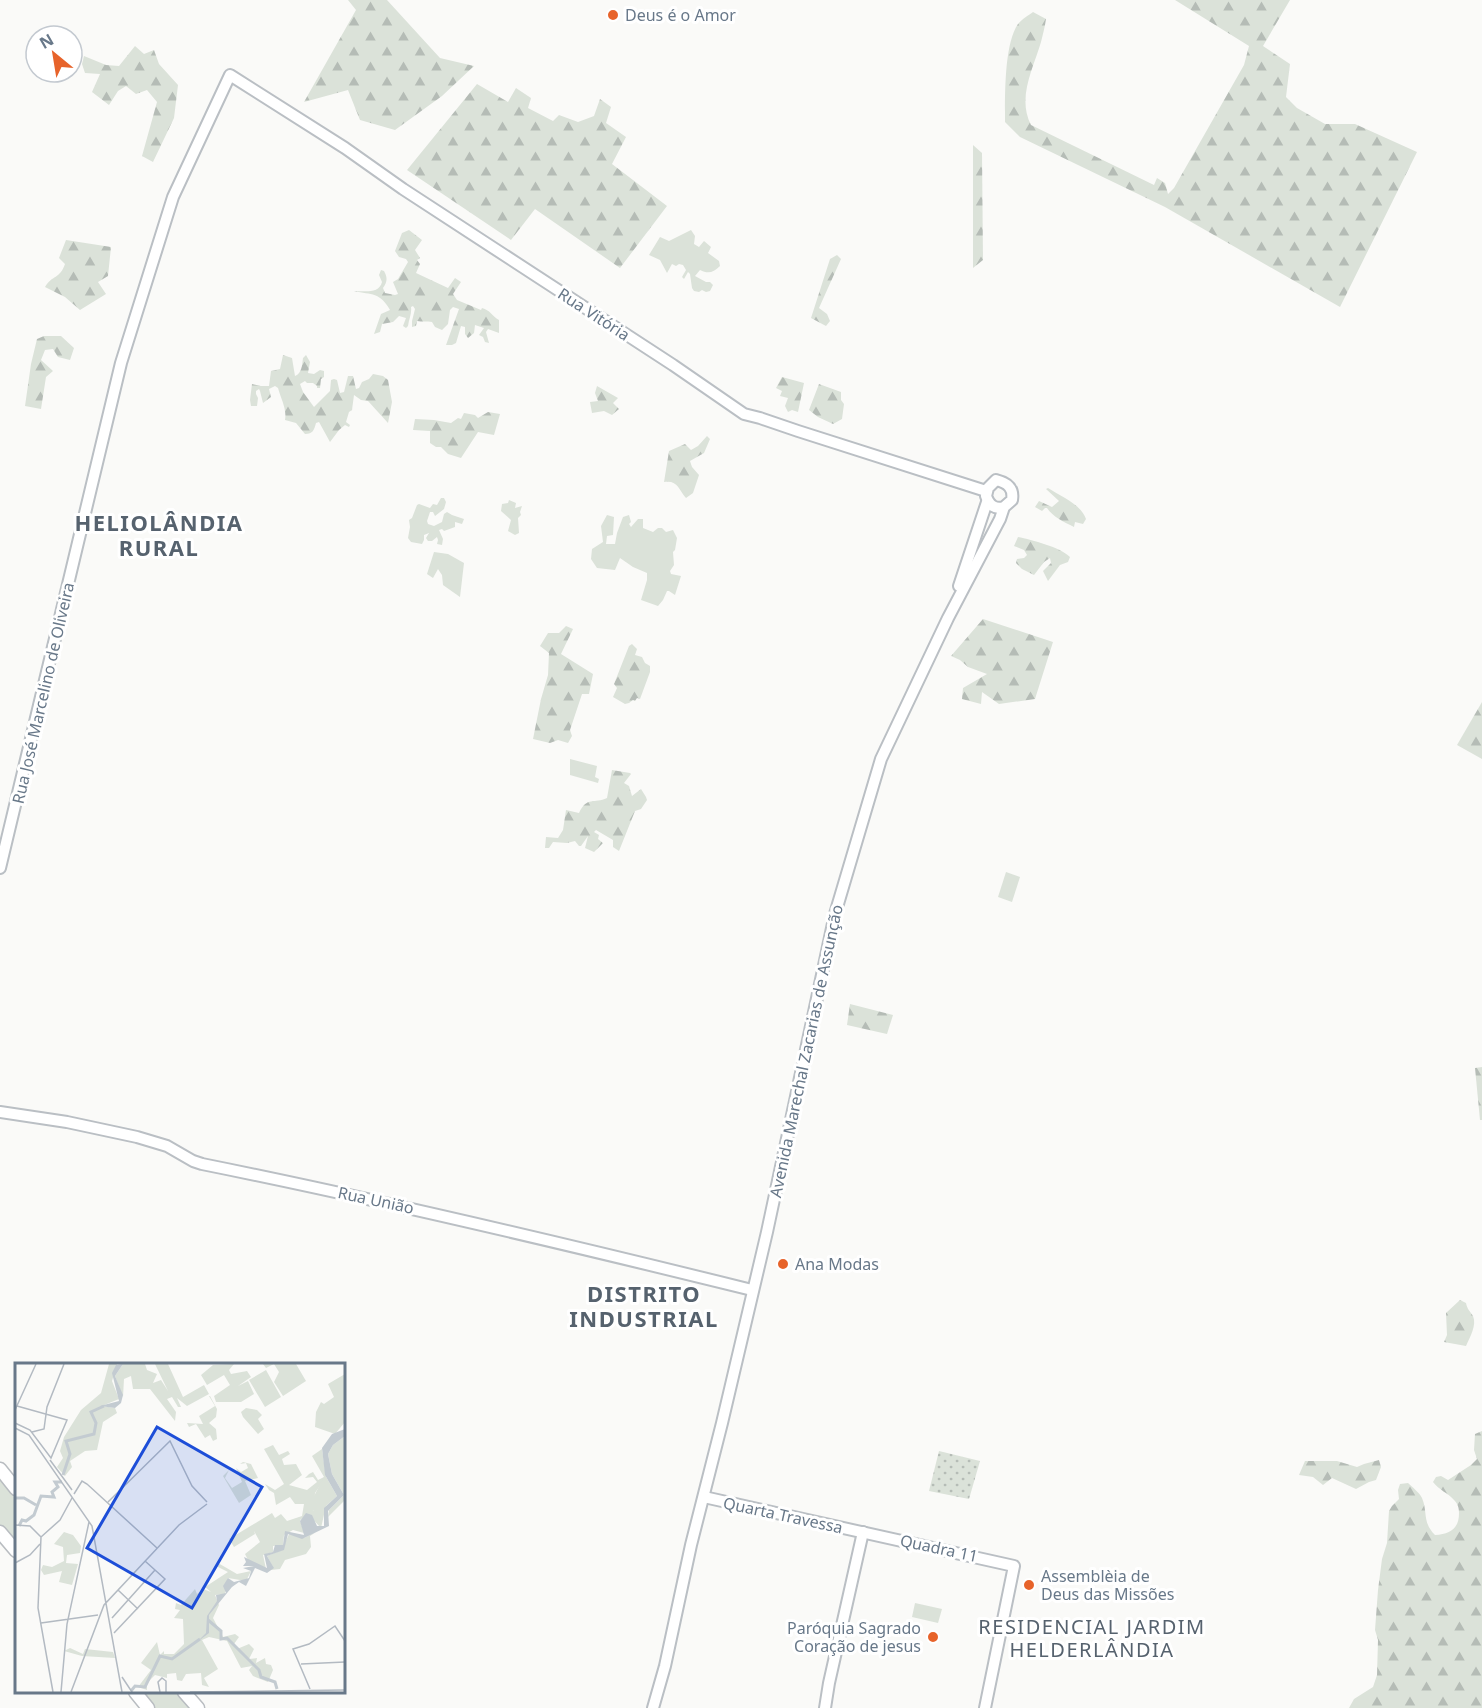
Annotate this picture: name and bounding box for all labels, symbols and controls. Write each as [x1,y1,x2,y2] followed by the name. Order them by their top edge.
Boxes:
[625,4,736,26] place label: Deus é o Amor
[606,8,620,22] marker: Deus é o Amor
[24,24,84,84] north arrow
[35,28,58,54] text: N
[554,282,634,346] street label: Rua Vitória
[74,507,244,562] district label: HELIOLÂNDIA RURAL
[7,580,79,806] street label: Rua José Marcelino de Oliveira
[764,902,848,1200] street label: Avenida Marechal Zacarias de Assunção
[336,1181,416,1219] street label: Rua União
[795,1253,879,1275] place label: Ana Modas
[776,1257,790,1271] marker: Ana Modas
[569,1278,719,1333] district label: DISTRITO INDUSTRIAL
[15,1363,345,1693] inset map
[721,1492,845,1538] street label: Quarta Travessa
[898,1529,980,1567] street label: Quadra 11
[1041,1565,1174,1605] place label: Assemblèia de Deus das Missões
[1022,1578,1036,1592] marker: Assemblèia de Deus das Missões
[978,1613,1206,1663] district label: RESIDENCIAL JARDIM HELDERLÂNDIA
[787,1617,921,1657] place label: Paróquia Sagrado Coração de jesus
[926,1630,940,1644] marker: Paróquia Sagrado Coração de jesus

